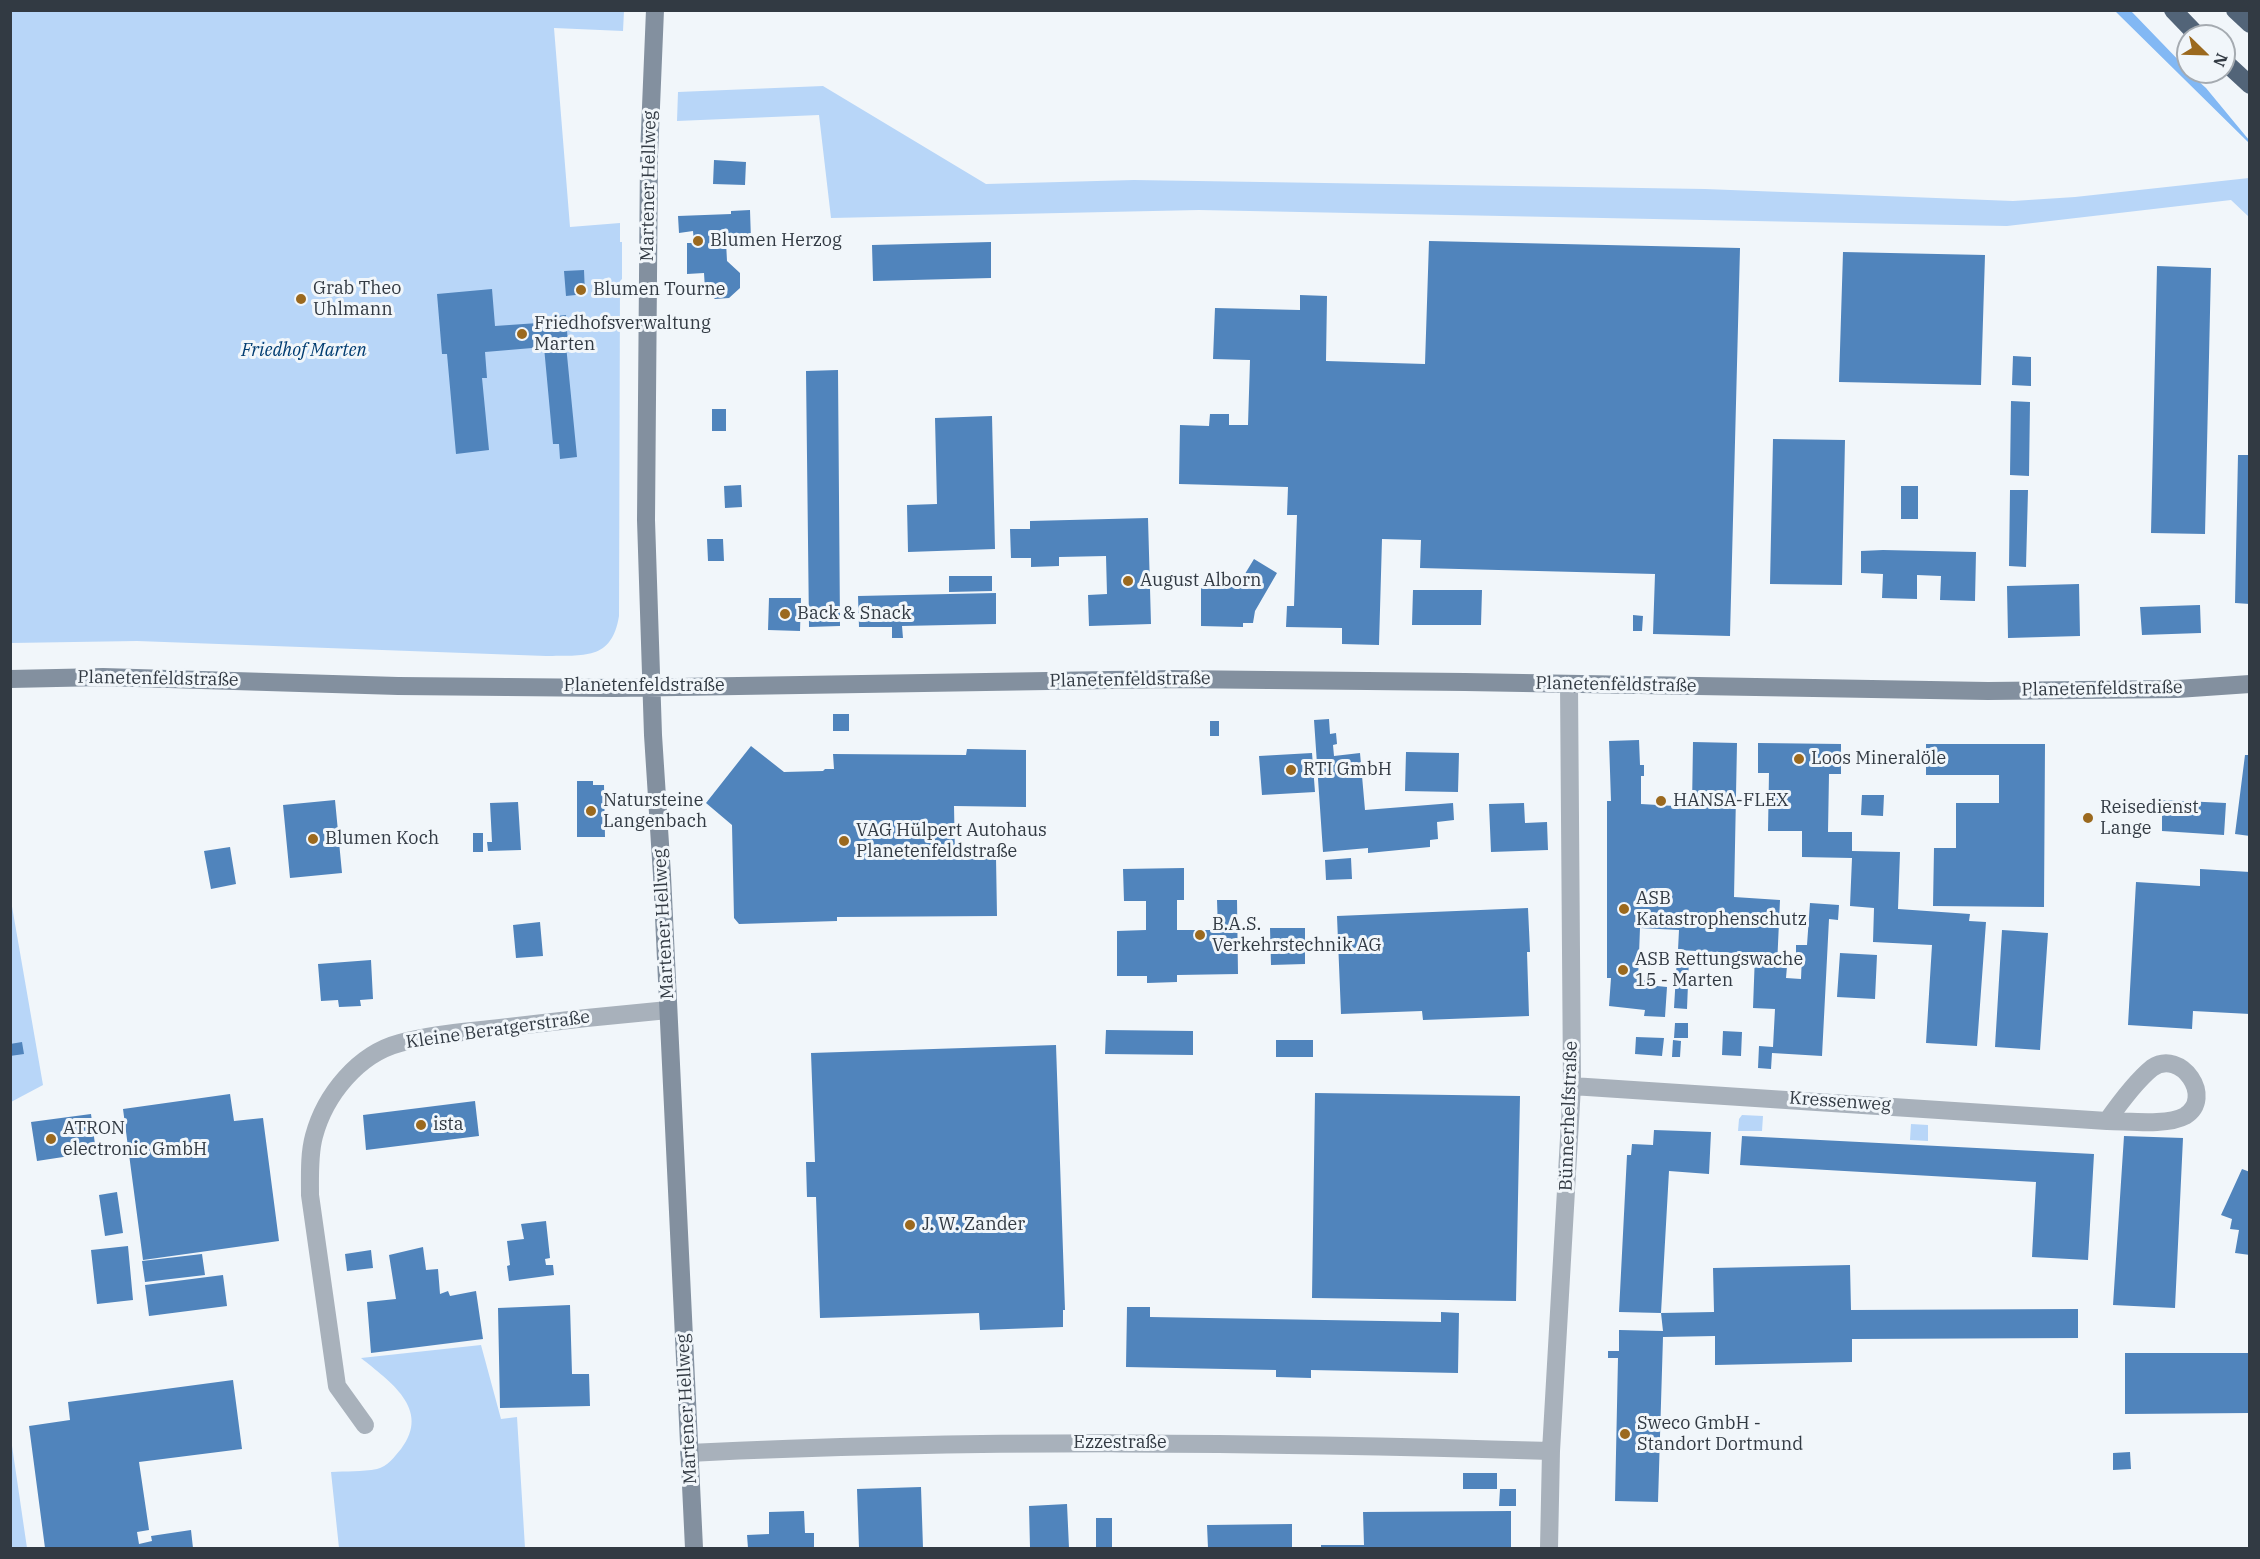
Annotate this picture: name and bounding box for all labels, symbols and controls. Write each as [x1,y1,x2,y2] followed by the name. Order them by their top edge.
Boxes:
[2176,24,2236,84] north arrow
[2209,51,2232,70] text: N
[637,110,661,262] street label: Martener Hellweg
[710,230,842,252] place label: Blumen Herzog
[691,234,705,248] marker: Blumen Herzog
[313,278,401,320] place label: Grab Theo Uhlmann
[593,279,725,301] place label: Blumen Tourne
[574,283,588,297] marker: Blumen Tourne
[294,292,308,306] marker: Grab Theo Uhlmann
[534,313,711,356] place label: Friedhofsverwaltung Marten
[515,327,529,341] marker: Friedhofsverwaltung Marten
[241,340,367,362] park label: Friedhof Marten
[1140,570,1261,592] place label: August Alborn
[1121,574,1135,588] marker: August Alborn
[797,603,912,625] place label: Back & Snack
[778,607,792,621] marker: Back & Snack
[77,667,239,691] street label: Planetenfeldstraße
[1049,668,1211,692] street label: Planetenfeldstraße
[1535,673,1697,697] street label: Planetenfeldstraße
[563,675,725,697] street label: Planetenfeldstraße
[2021,677,2183,701] street label: Planetenfeldstraße
[1811,748,1946,770] place label: Loos Mineralöle
[1792,752,1806,766] marker: Loos Mineralöle
[1303,759,1392,781] place label: RTI GmbH
[1284,763,1298,777] marker: RTI GmbH
[603,790,707,832] place label: Natursteine Langenbach
[1673,790,1788,812] place label: HANSA-FLEX
[1654,794,1668,808] marker: HANSA-FLEX
[2100,797,2199,840] place label: Reisedienst Lange
[584,804,598,818] marker: Natursteine Langenbach
[2081,811,2095,825] marker: Reisedienst Lange
[856,820,1047,862] place label: VAG Hülpert Autohaus Planetenfeldstraße
[325,828,439,850] place label: Blumen Koch
[306,832,320,846] marker: Blumen Koch
[837,834,851,848] marker: VAG Hülpert Autohaus Planetenfeldstraße
[649,848,679,1000] street label: Martener Hellweg
[1636,888,1807,930] place label: ASB Katastrophenschutz
[1617,902,1631,916] marker: ASB Katastrophenschutz
[1212,914,1382,956] place label: B.A.S. Verkehrstechnik AG
[1193,928,1207,942] marker: B.A.S. Verkehrstechnik AG
[1635,949,1803,992] place label: ASB Rettungswache 15 - Marten
[1616,963,1630,977] marker: ASB Rettungswache 15 - Marten
[405,1006,591,1054] street label: Kleine Beratgerstraße
[1556,1041,1582,1191] street label: Bünnerhelfstraße
[1788,1088,1892,1116] street label: Kressenweg
[433,1114,464,1136] place label: ista
[63,1118,207,1160] place label: ATRON electronic GmbH
[414,1118,428,1132] marker: ista
[44,1132,58,1146] marker: ATRON electronic GmbH
[922,1214,1025,1236] place label: J. W. Zander
[903,1218,917,1232] marker: J. W. Zander
[672,1333,702,1485] street label: Martener Hellweg
[1637,1413,1803,1456] place label: Sweco GmbH - Standort Dortmund
[1618,1427,1632,1441] marker: Sweco GmbH - Standort Dortmund
[1073,1432,1167,1454] street label: Ezzestraße

